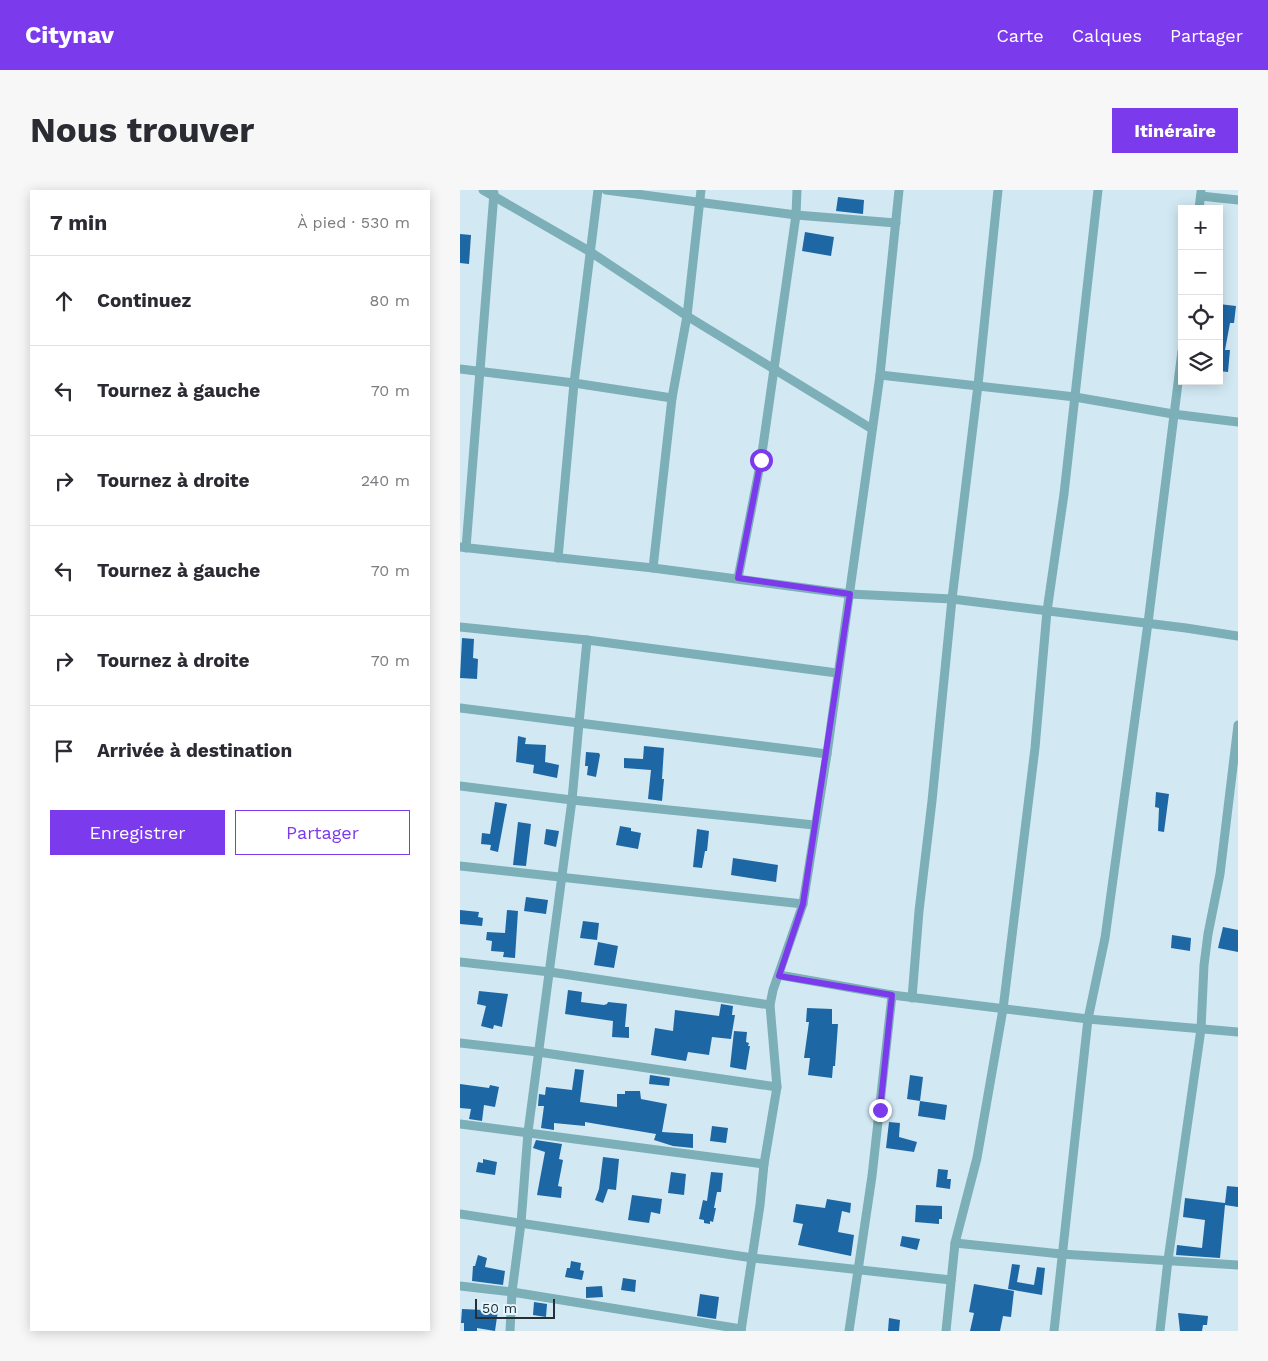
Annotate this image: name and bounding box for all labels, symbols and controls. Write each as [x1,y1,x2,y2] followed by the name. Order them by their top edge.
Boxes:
[25,21,114,49] text: Citynav
[996,25,1044,46] text: Carte
[1072,25,1142,46] text: Calques
[1170,25,1243,46] text: Partager
[1112,108,1238,153] button: Itinéraire
[30,109,254,151] text: Nous trouver
[1178,205,1223,385] map controls
[1178,205,1223,250] button: +
[50,210,107,235] text: 7 min
[297,213,410,232] text: À pied · 530 m
[1178,250,1223,295] button: −
[50,287,78,315] icon: ahead
[97,289,191,312] text: Continuez
[369,291,410,310] text: 80 m
[1178,295,1223,340] button: locate
[1178,340,1223,385] button: layers
[50,377,78,405] icon: left
[97,379,260,402] text: Tournez à gauche
[371,381,410,400] text: 70 m
[750,449,773,472] route start
[50,467,78,495] icon: right
[97,469,249,492] text: Tournez à droite
[361,471,410,490] text: 240 m
[50,557,78,585] icon: left
[97,559,260,582] text: Tournez à gauche
[371,561,410,580] text: 70 m
[50,647,78,675] icon: right
[97,649,249,672] text: Tournez à droite
[371,651,410,670] text: 70 m
[50,737,78,765] icon: arrive
[97,739,292,762] text: Arrivée à destination
[50,810,225,855] button: Enregistrer
[235,810,410,855] button: Partager
[869,1099,892,1122] route end
[475,1296,555,1319] scale bar
[482,1300,517,1316] text: 50 m

